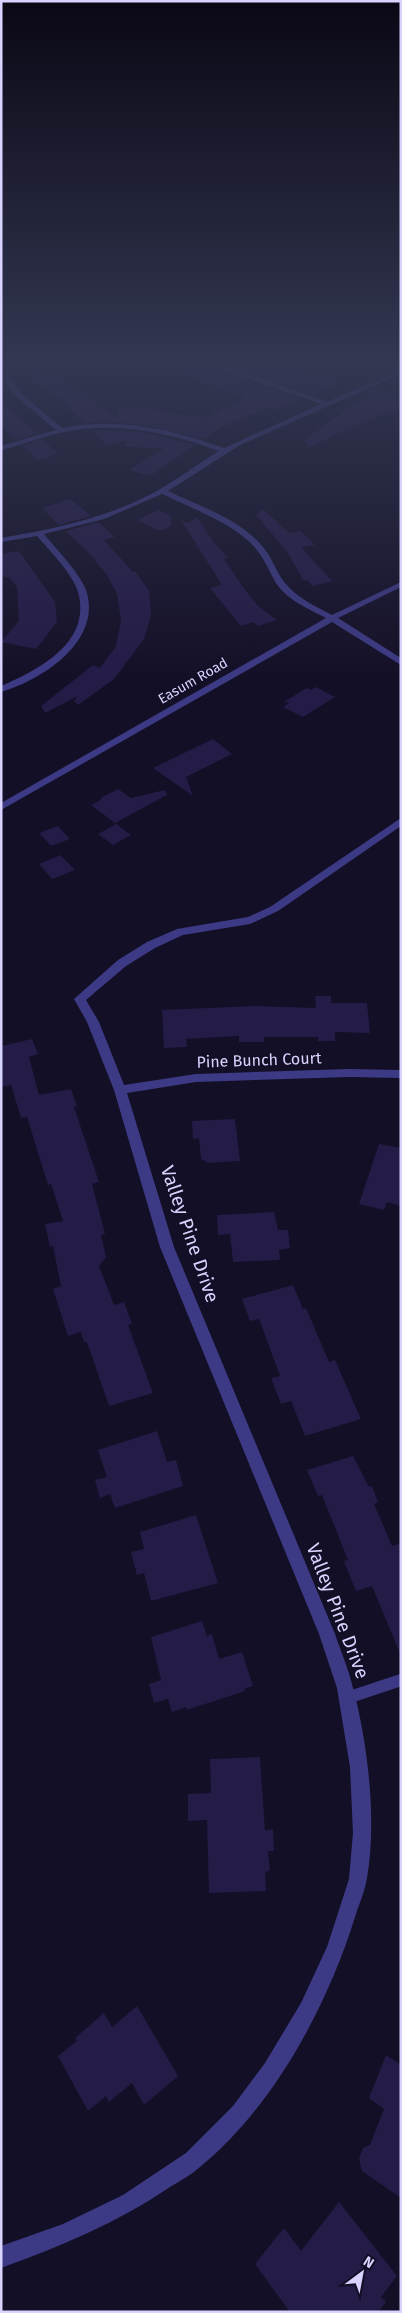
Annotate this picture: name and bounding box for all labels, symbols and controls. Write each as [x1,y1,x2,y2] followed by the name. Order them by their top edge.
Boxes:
[155,654,231,708] street label: Easum Road
[196,1048,322,1072] street label: Pine Bunch Court
[156,1163,224,1305] street label: Valley Pine Drive
[302,1540,374,1682] street label: Valley Pine Drive
[337,2248,387,2298] north arrow
[360,2253,377,2272] text: N

